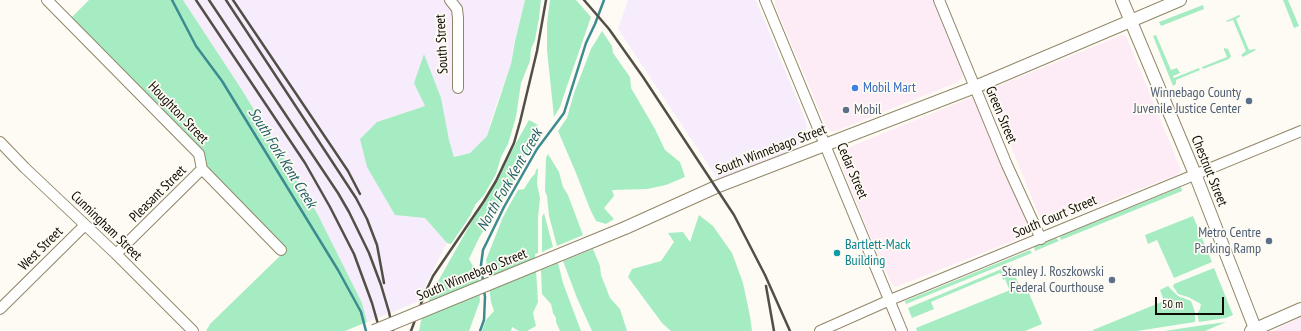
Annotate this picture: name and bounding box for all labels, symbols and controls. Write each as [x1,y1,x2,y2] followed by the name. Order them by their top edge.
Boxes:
[432,14,452,74] street label: South Street
[144,78,212,148] street label: Houghton Street
[863,80,916,96] place label: Mobil Mart
[850,83,860,93] marker: Mobil Mart
[981,84,1021,146] street label: Green Street
[1133,85,1241,118] place label: Winnebago County Juvenile Justice Center
[1244,96,1254,106] marker: Winnebago County Juvenile Justice Center
[854,102,881,118] place label: Mobil
[244,105,320,211] water label: South Fork Kent Creek
[841,105,851,115] marker: Mobil
[713,121,829,179] street label: South Winnebago Street
[474,126,546,234] water label: North Fork Kent Creek
[1187,133,1231,209] street label: Chestnut Street
[833,140,871,202] street label: Cedar Street
[126,162,190,226] street label: Pleasant Street
[67,188,145,264] street label: Cunningham Street
[1011,192,1099,242] street label: South Court Street
[16,224,66,274] street label: West Street
[1194,225,1261,258] place label: Metro Centre Parking Ramp
[1264,236,1274,246] marker: Metro Centre Parking Ramp
[845,237,911,270] place label: Bartlett-Mack Building
[414,245,530,305] street label: South Winnebago Street
[832,248,842,258] marker: Bartlett-Mack Building
[1002,264,1104,296] place label: Stanley J. Roszkowski Federal Courthouse
[1107,275,1117,285] marker: Stanley J. Roszkowski Federal Courthouse
[1157,289,1226,315] scale bar
[1162,296,1183,311] text: 50 m

